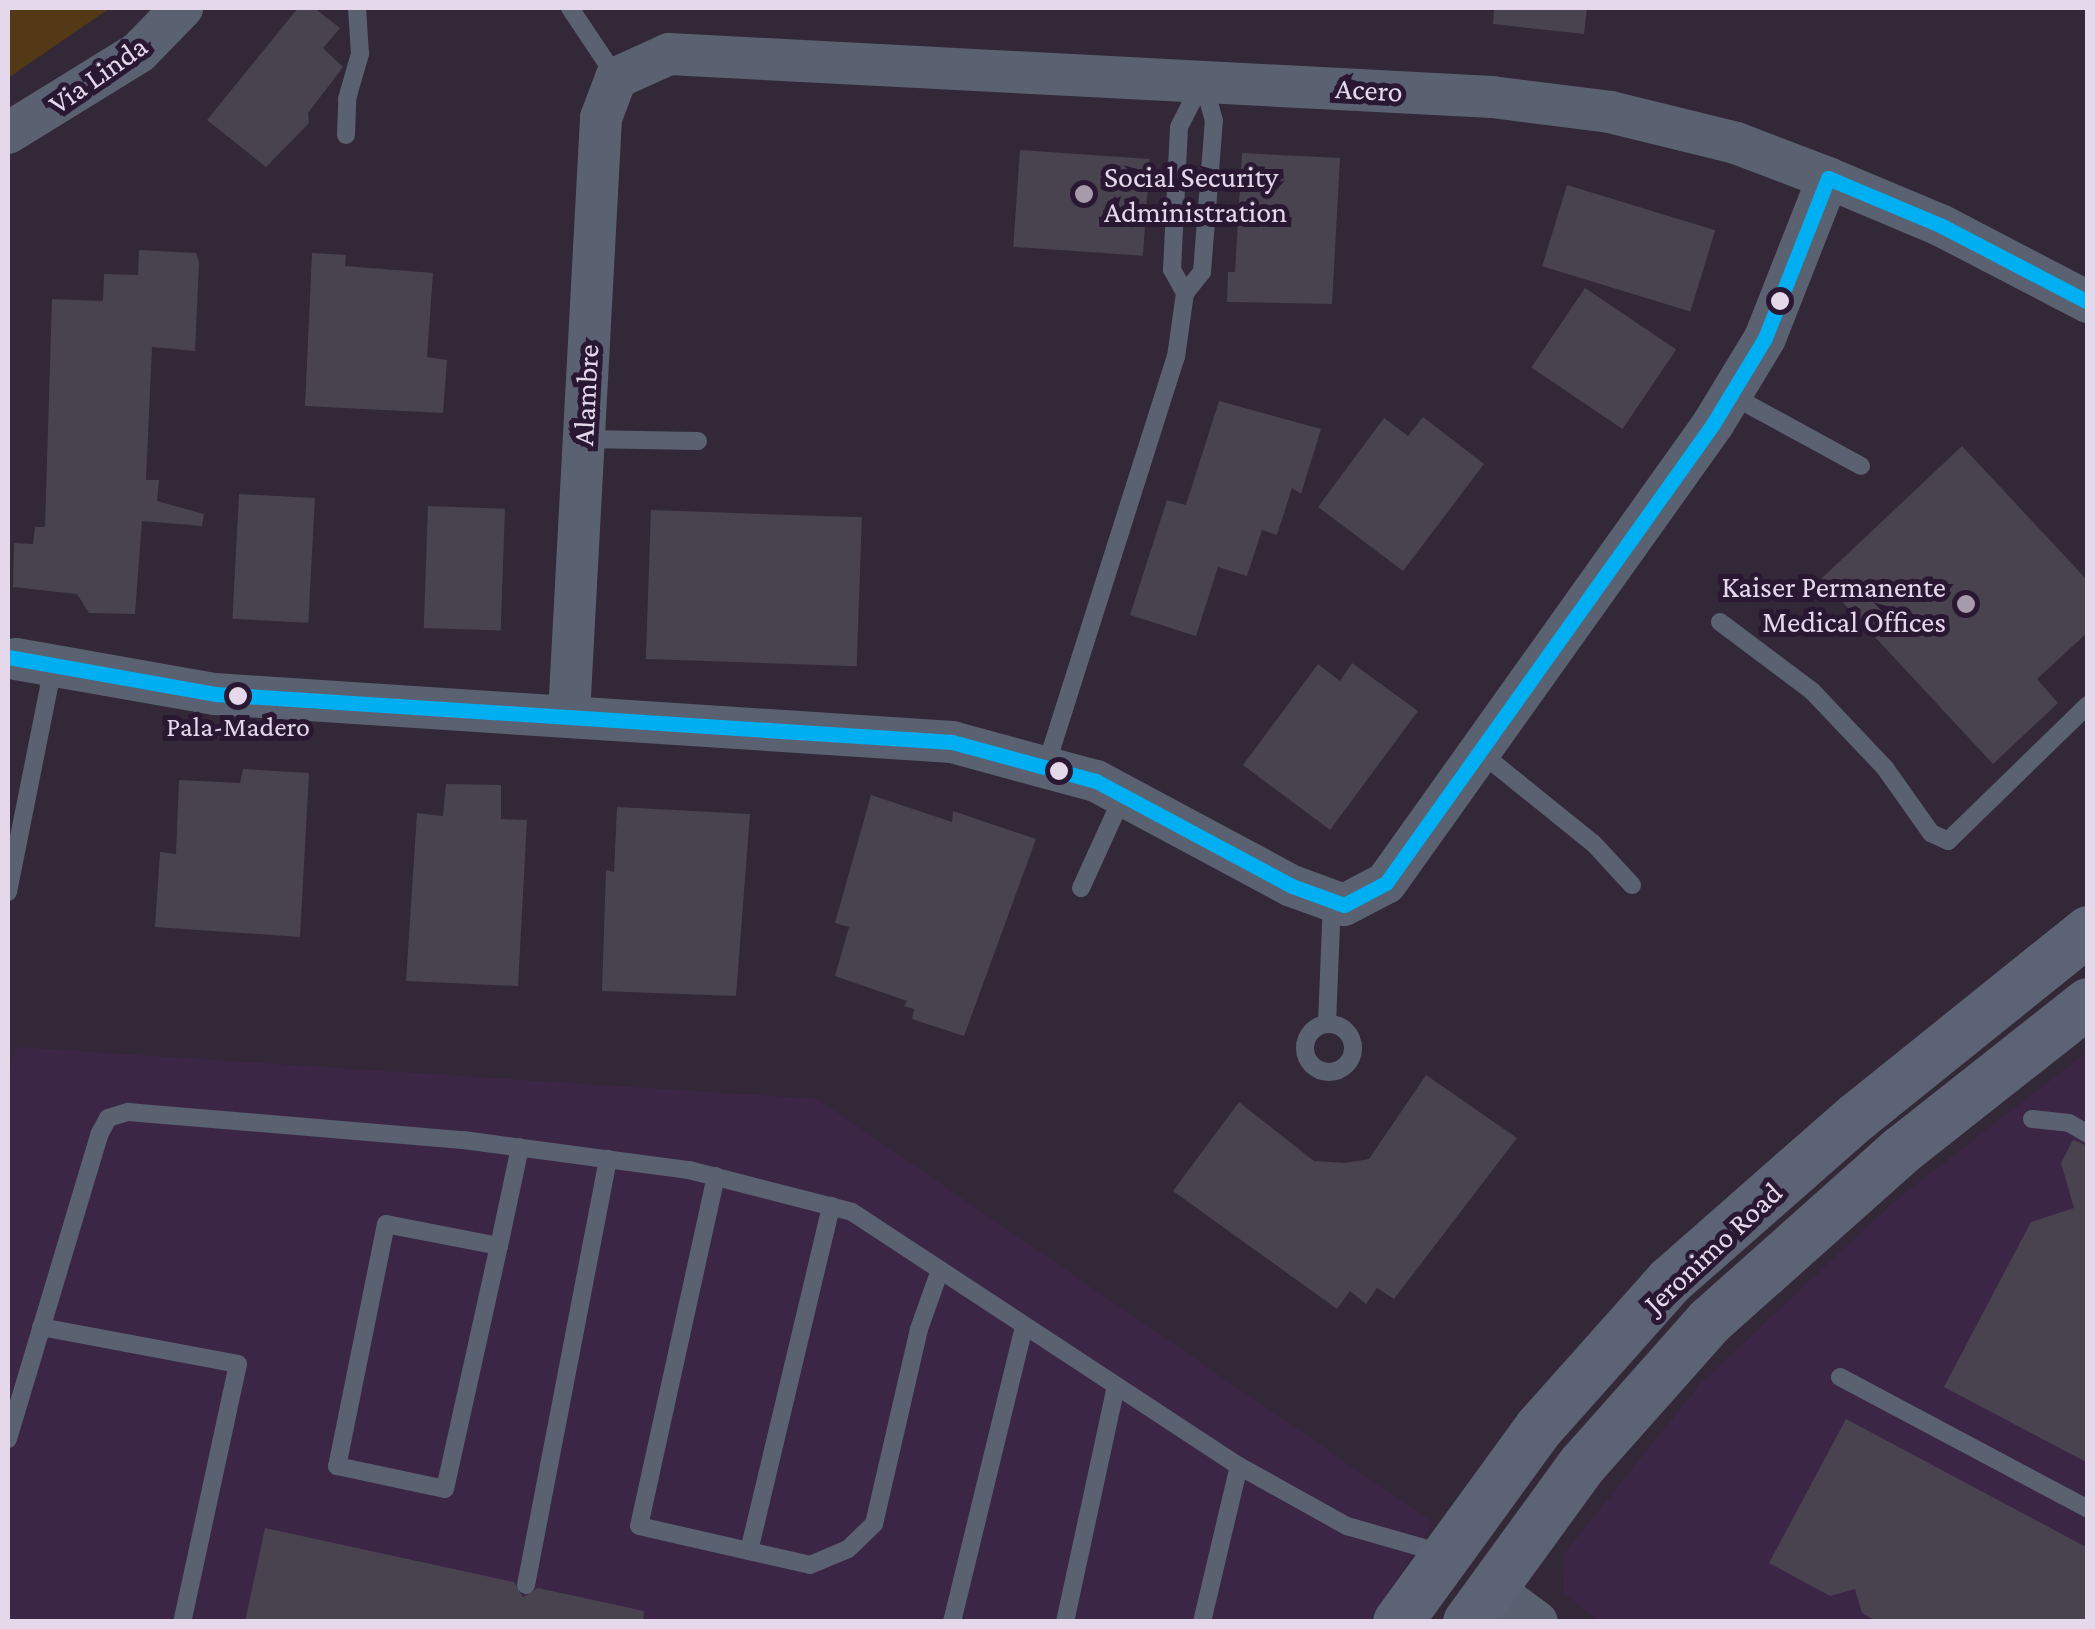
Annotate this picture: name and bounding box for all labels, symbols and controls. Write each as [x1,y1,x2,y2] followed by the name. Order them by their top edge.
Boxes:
[42,28,154,122] street label: Via Linda
[1334,70,1404,110] street label: Acero
[1104,159,1287,230] place label: Social Security Administration
[1073,183,1095,205] marker: Social Security Administration
[1770,291,1790,311] unlabelled marker
[565,343,607,447] street label: Alambre
[1721,569,1946,640] place label: Kaiser Permanente Medical Offices
[1955,593,1977,615] marker: Kaiser Permanente Medical Offices
[228,686,248,706] marker: Pala-Madero
[166,710,310,744] place label: Pala-Madero
[1049,761,1069,781] unlabelled marker
[1636,1175,1790,1321] street label: Jeronimo Road

